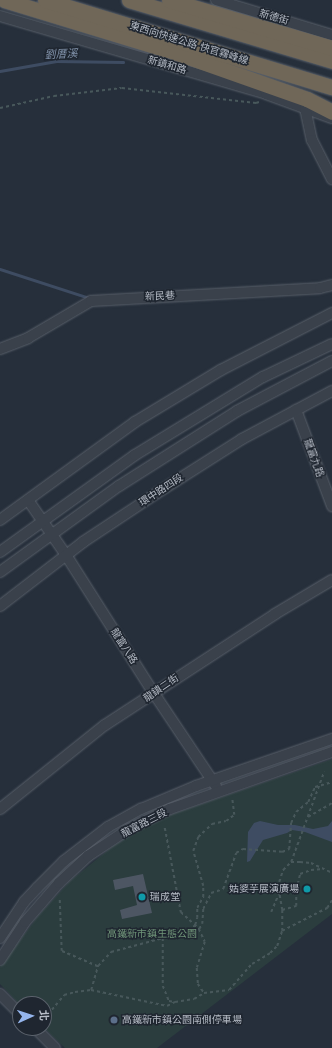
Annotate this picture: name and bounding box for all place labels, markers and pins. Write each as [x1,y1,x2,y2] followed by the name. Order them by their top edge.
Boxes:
[229,883,299,895] place label: 姑婆芋展演廣場
[302,884,312,894] marker: 姑婆芋展演廣場
[150,891,180,903] place label: 瑞成堂
[137,892,147,902] marker: 瑞成堂
[122,1014,242,1026] place label: 高鐵新市鎮公園南側停車場
[109,1015,119,1025] marker: 高鐵新市鎮公園南側停車場

